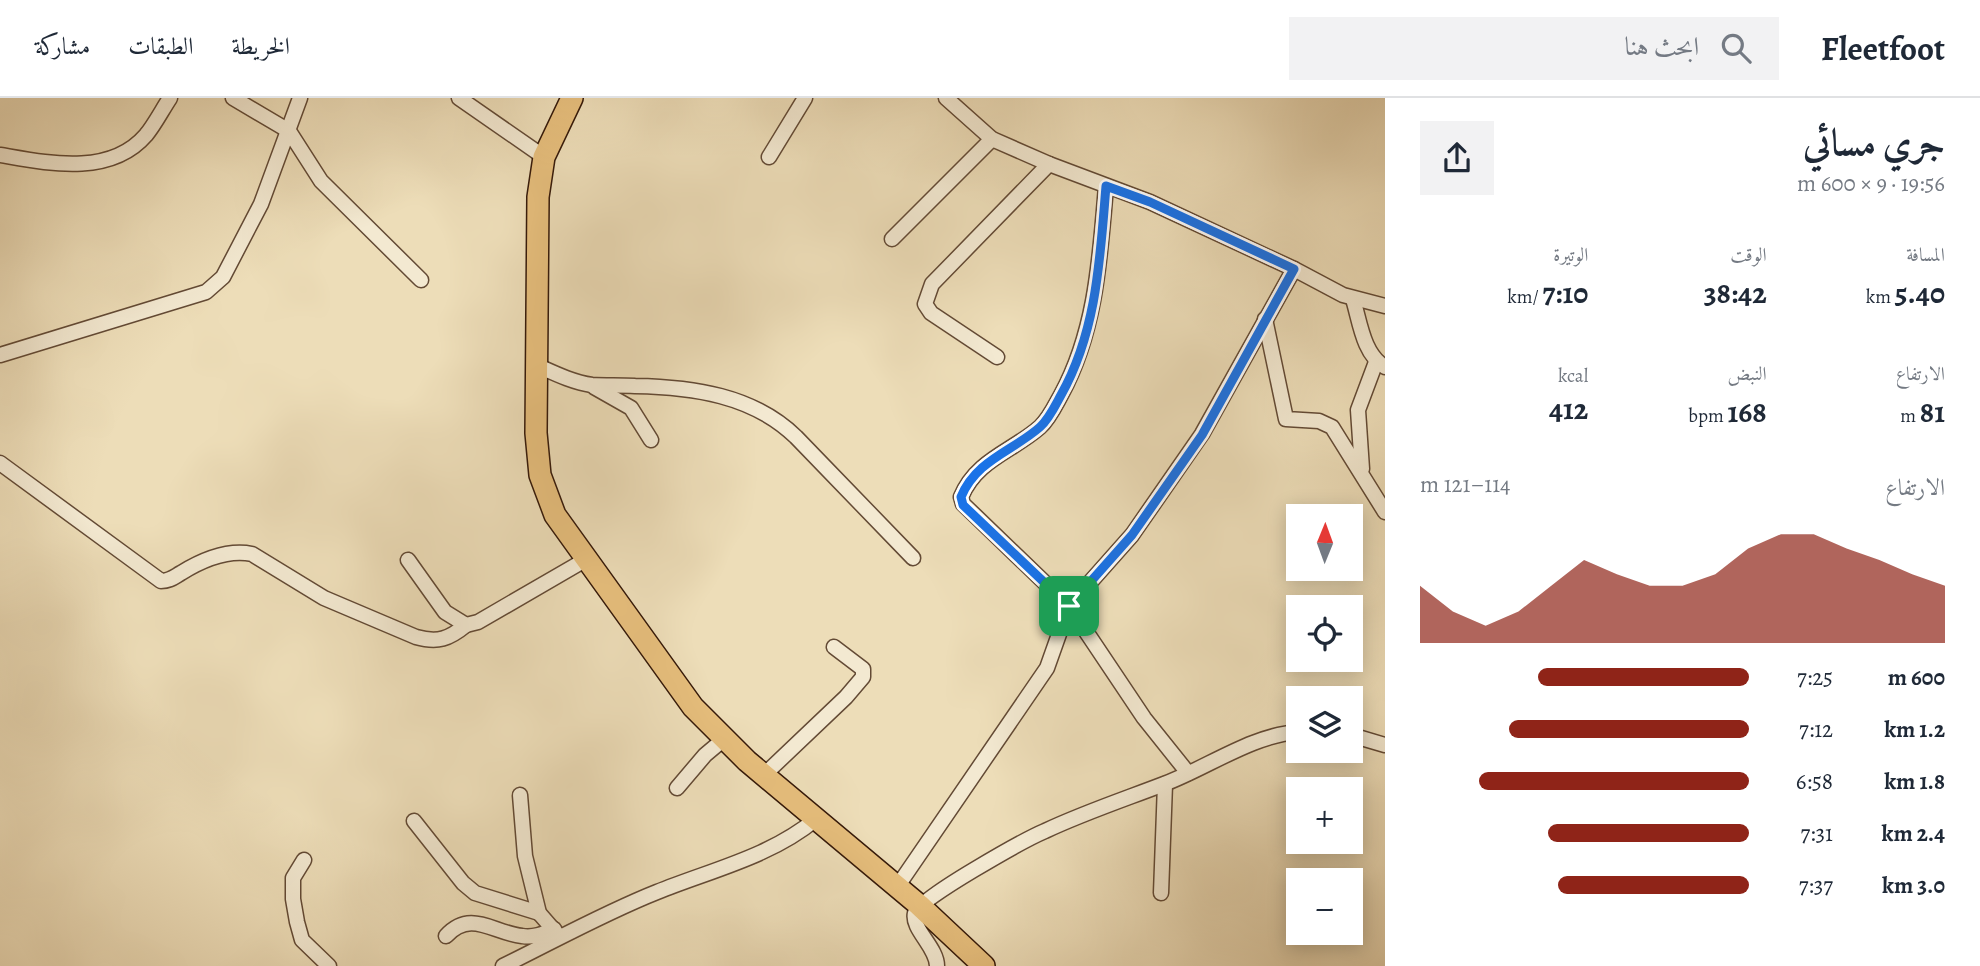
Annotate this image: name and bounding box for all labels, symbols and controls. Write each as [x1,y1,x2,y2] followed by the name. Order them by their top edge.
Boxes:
[1289,17,1779,80] search box
[1821,26,1945,71] text: Fleetfoot
[1625,29,1699,64] text: ابحث هنا
[1717,29,1755,67] icon: search
[35,30,90,62] text: مشاركة
[128,30,194,62] text: الطبقات
[232,30,290,62] text: الخريطة
[1803,116,1945,168] text: جري مسائي
[1420,121,1494,195] button: share
[1797,168,1945,199] text: 19:56 · 9 × 600 m
[1553,242,1588,268] text: الوتيرة
[1730,242,1767,268] text: الوقت
[1906,242,1945,268] text: المسافة
[1543,273,1588,313] text: 7:10
[1704,273,1767,313] text: 38:42
[1895,273,1945,313] text: 5.40
[1507,284,1543,310] text: /km
[1866,284,1895,310] text: km
[1728,361,1767,387] text: النبض
[1896,361,1945,387] text: الارتفاع
[1558,363,1588,389] text: kcal
[1549,389,1588,429] text: 412
[1728,392,1767,432] text: 168
[1920,392,1945,432] text: 81
[1688,403,1728,429] text: bpm
[1900,403,1920,429] text: m
[1420,469,1511,500] text: 114–121 m
[1885,472,1945,503] text: الارتفاع
[1286,504,1363,581] north arrow
[1286,504,1363,945] map controls
[1039,576,1099,636] pin
[1050,587,1088,625] icon: arrive
[1286,595,1363,672] button: locate
[1797,662,1833,693] text: 7:25
[1888,662,1945,693] text: 600 m
[1286,686,1363,763] button: layers
[1799,714,1833,745] text: 7:12
[1884,714,1945,745] text: 1.2 km
[1796,766,1833,797] text: 6:58
[1884,766,1945,797] text: 1.8 km
[1286,777,1363,854] button: +
[1800,818,1833,849] text: 7:31
[1882,818,1945,849] text: 2.4 km
[1286,868,1363,945] button: −
[1799,870,1833,901] text: 7:37
[1882,870,1945,901] text: 3.0 km

